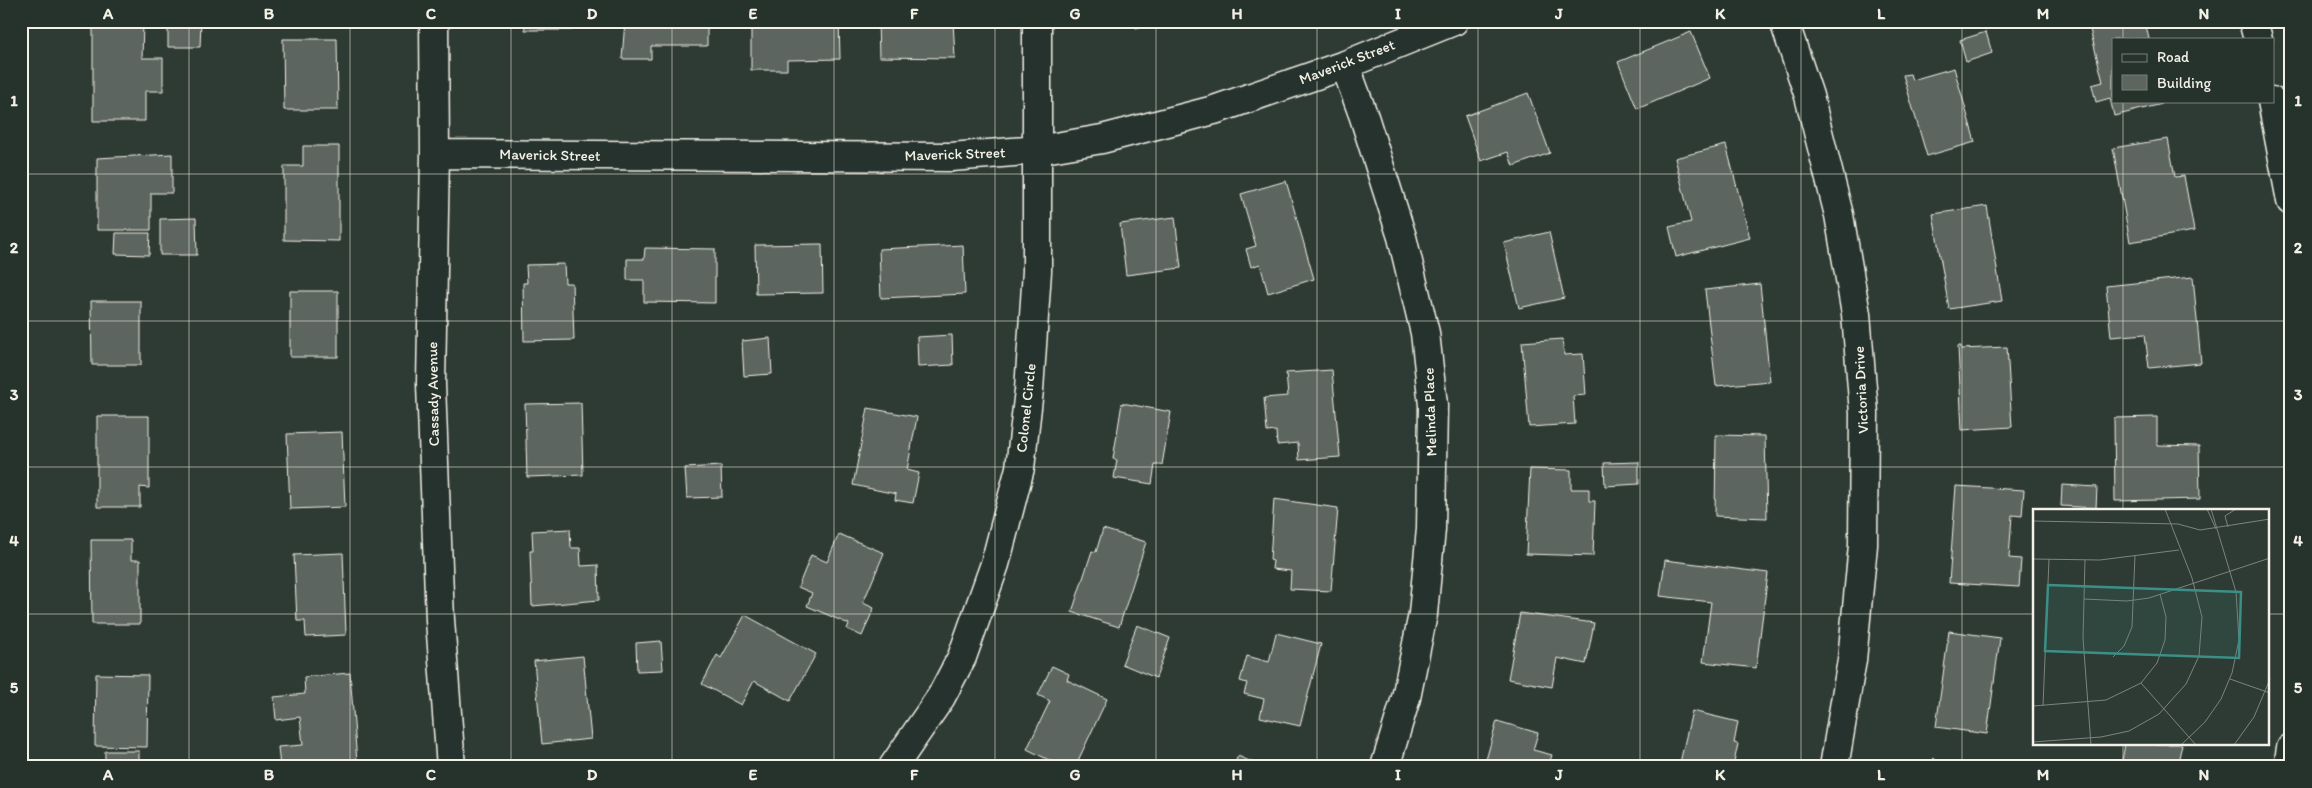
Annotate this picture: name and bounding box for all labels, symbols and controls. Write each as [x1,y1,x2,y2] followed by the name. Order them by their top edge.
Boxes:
[102,4,114,23] text: A
[264,4,275,23] text: B
[426,4,437,23] text: C
[587,4,598,23] text: D
[749,4,758,23] text: E
[910,4,919,23] text: F
[1069,4,1081,23] text: G
[1231,4,1243,23] text: H
[1395,4,1401,23] text: I
[1554,4,1563,23] text: J
[1715,4,1726,23] text: K
[1877,4,1886,23] text: L
[2037,4,2049,23] text: M
[2199,4,2209,23] text: N
[1297,35,1398,89] street label: Maverick Street
[2112,38,2274,102] legend
[2157,48,2190,66] text: Road
[2157,74,2211,92] text: Building
[10,91,18,110] text: 1
[2294,91,2302,110] text: 1
[904,143,1006,165] street label: Maverick Street
[499,145,601,165] street label: Maverick Street
[10,238,19,257] text: 2
[2294,238,2303,257] text: 2
[423,342,443,446] street label: Cassady Avenue
[1850,346,1872,434] street label: Victoria Drive
[1012,362,1040,454] street label: Colonel Circle
[1419,367,1441,457] street label: Melinda Place
[10,385,19,404] text: 3
[2294,385,2303,404] text: 3
[2033,509,2270,746] inset map
[9,531,19,550] text: 4
[2293,531,2303,550] text: 4
[10,678,19,697] text: 5
[2294,678,2303,697] text: 5
[102,765,114,784] text: A
[264,765,275,784] text: B
[426,765,437,784] text: C
[587,765,598,784] text: D
[749,765,758,784] text: E
[910,765,919,784] text: F
[1069,765,1081,784] text: G
[1231,765,1243,784] text: H
[1395,765,1401,784] text: I
[1554,765,1563,784] text: J
[1715,765,1726,784] text: K
[1877,765,1886,784] text: L
[2037,765,2049,784] text: M
[2199,765,2209,784] text: N

